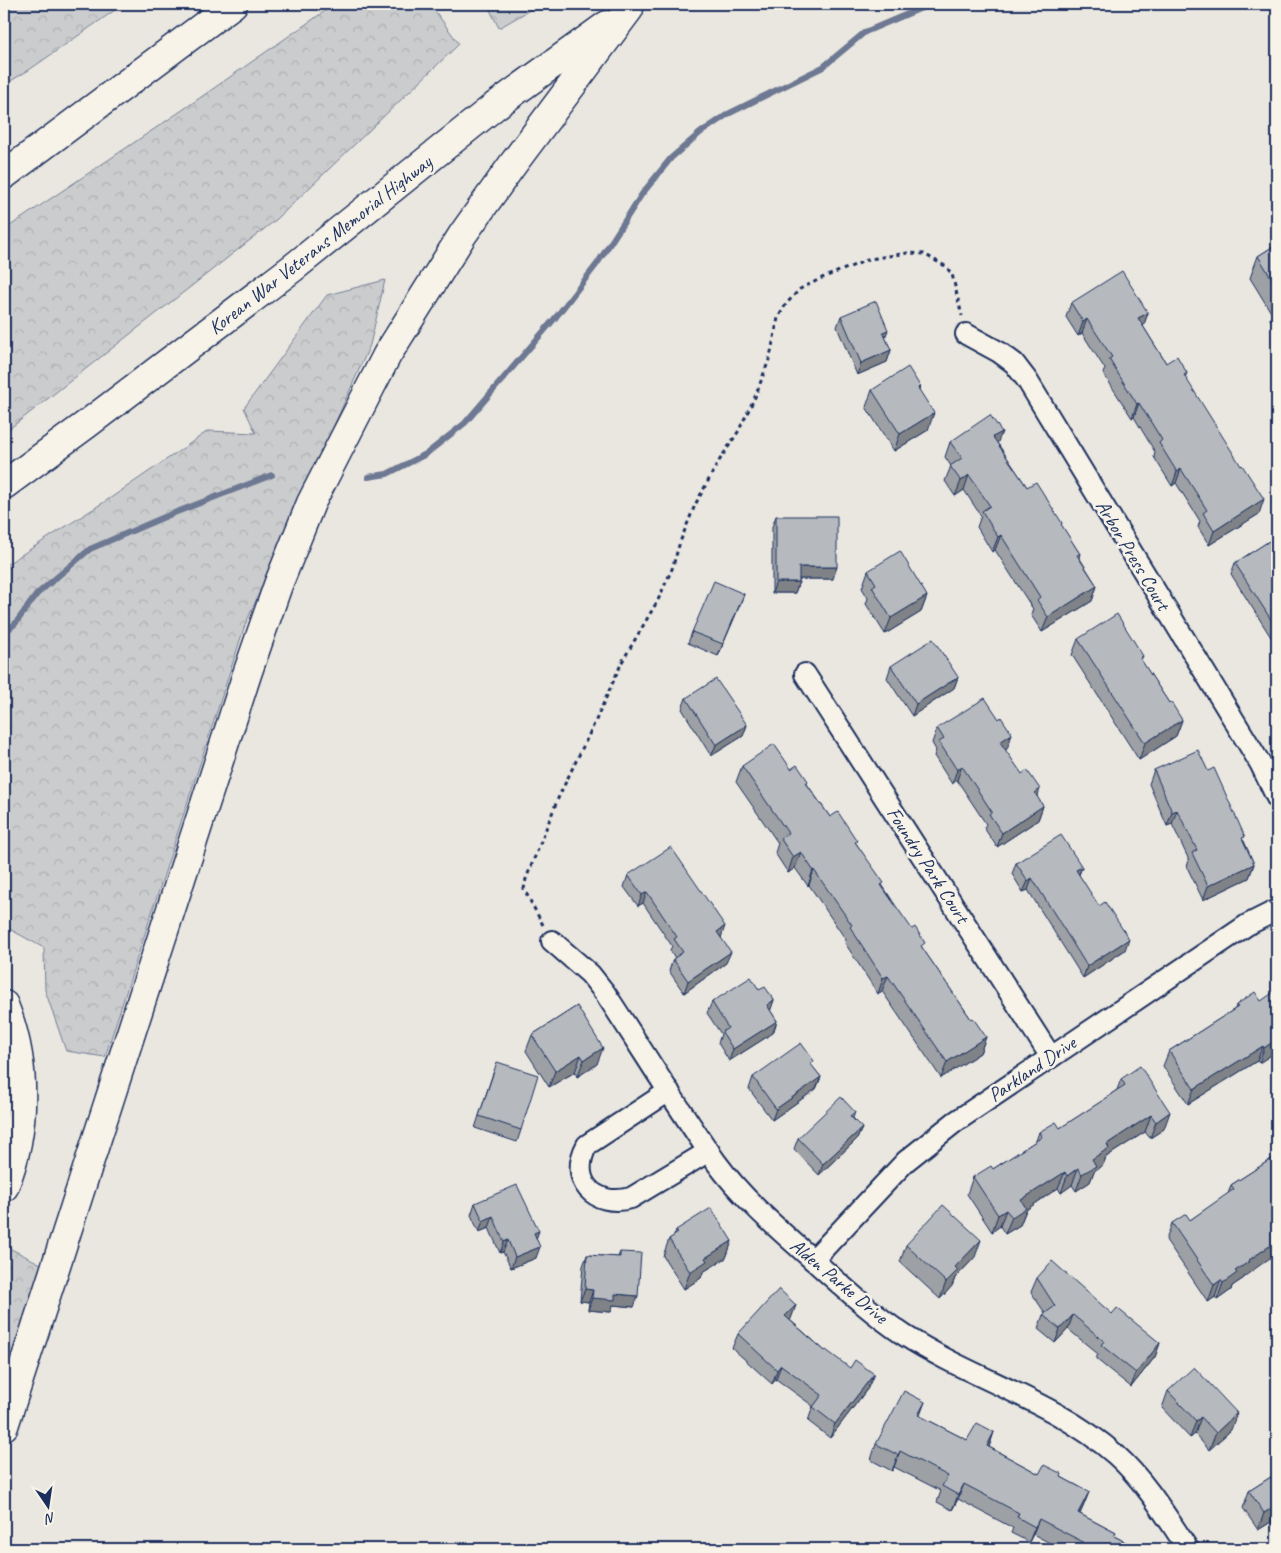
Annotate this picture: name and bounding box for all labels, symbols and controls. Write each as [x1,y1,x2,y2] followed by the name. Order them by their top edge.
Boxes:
[203,149,438,340] street label: Korean War Veterans Memorial Highway
[1090,495,1177,617] street label: Arbor Press Court
[881,802,976,930] street label: Foundry Park Court
[983,1030,1082,1107] street label: Parkland Drive
[785,1233,894,1330] street label: Alden Parke Drive
[22,1480,72,1530] north arrow
[42,1509,57,1528] text: N

